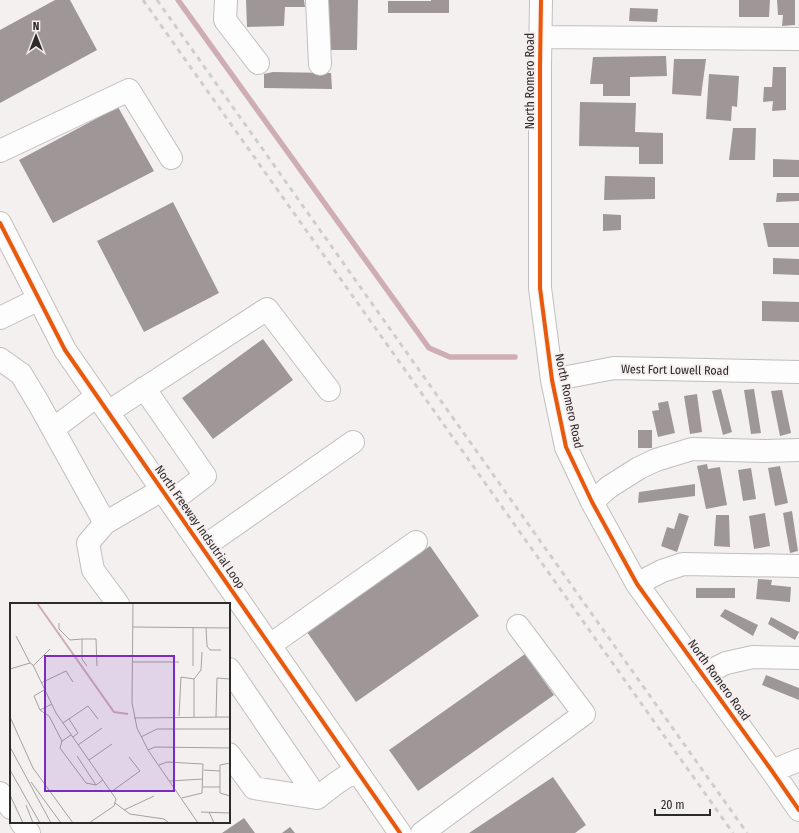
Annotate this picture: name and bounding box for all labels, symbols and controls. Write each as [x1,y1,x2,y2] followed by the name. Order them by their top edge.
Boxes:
[16,16,56,56] north arrow
[33,20,39,33] text: N
[523,33,537,129] street label: North Romero Road
[552,352,586,450] street label: North Romero Road
[621,362,729,378] street label: West Fort Lowell Road
[152,463,248,591] street label: North Freeway Indsutrial Loop
[10,603,230,823] inset map
[685,637,753,723] street label: North Romero Road
[655,791,710,817] scale bar
[661,798,685,812] text: 20 m

